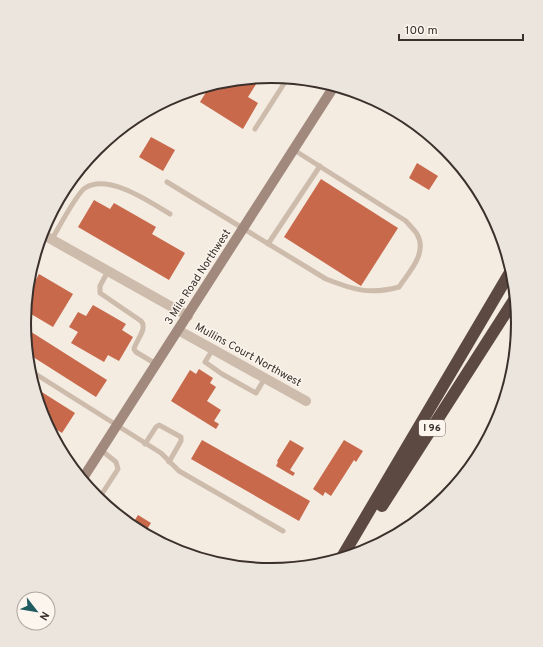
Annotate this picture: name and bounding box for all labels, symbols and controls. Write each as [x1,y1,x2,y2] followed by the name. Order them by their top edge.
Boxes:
[399,16,523,42] scale bar
[405,23,438,39] text: 100 m
[162,226,234,328] street label: 3 Mile Road Northwest
[192,320,304,390] street label: Mullins Court Northwest
[419,420,445,436] road number: I 96
[16,591,56,631] north arrow
[36,609,52,623] text: N

